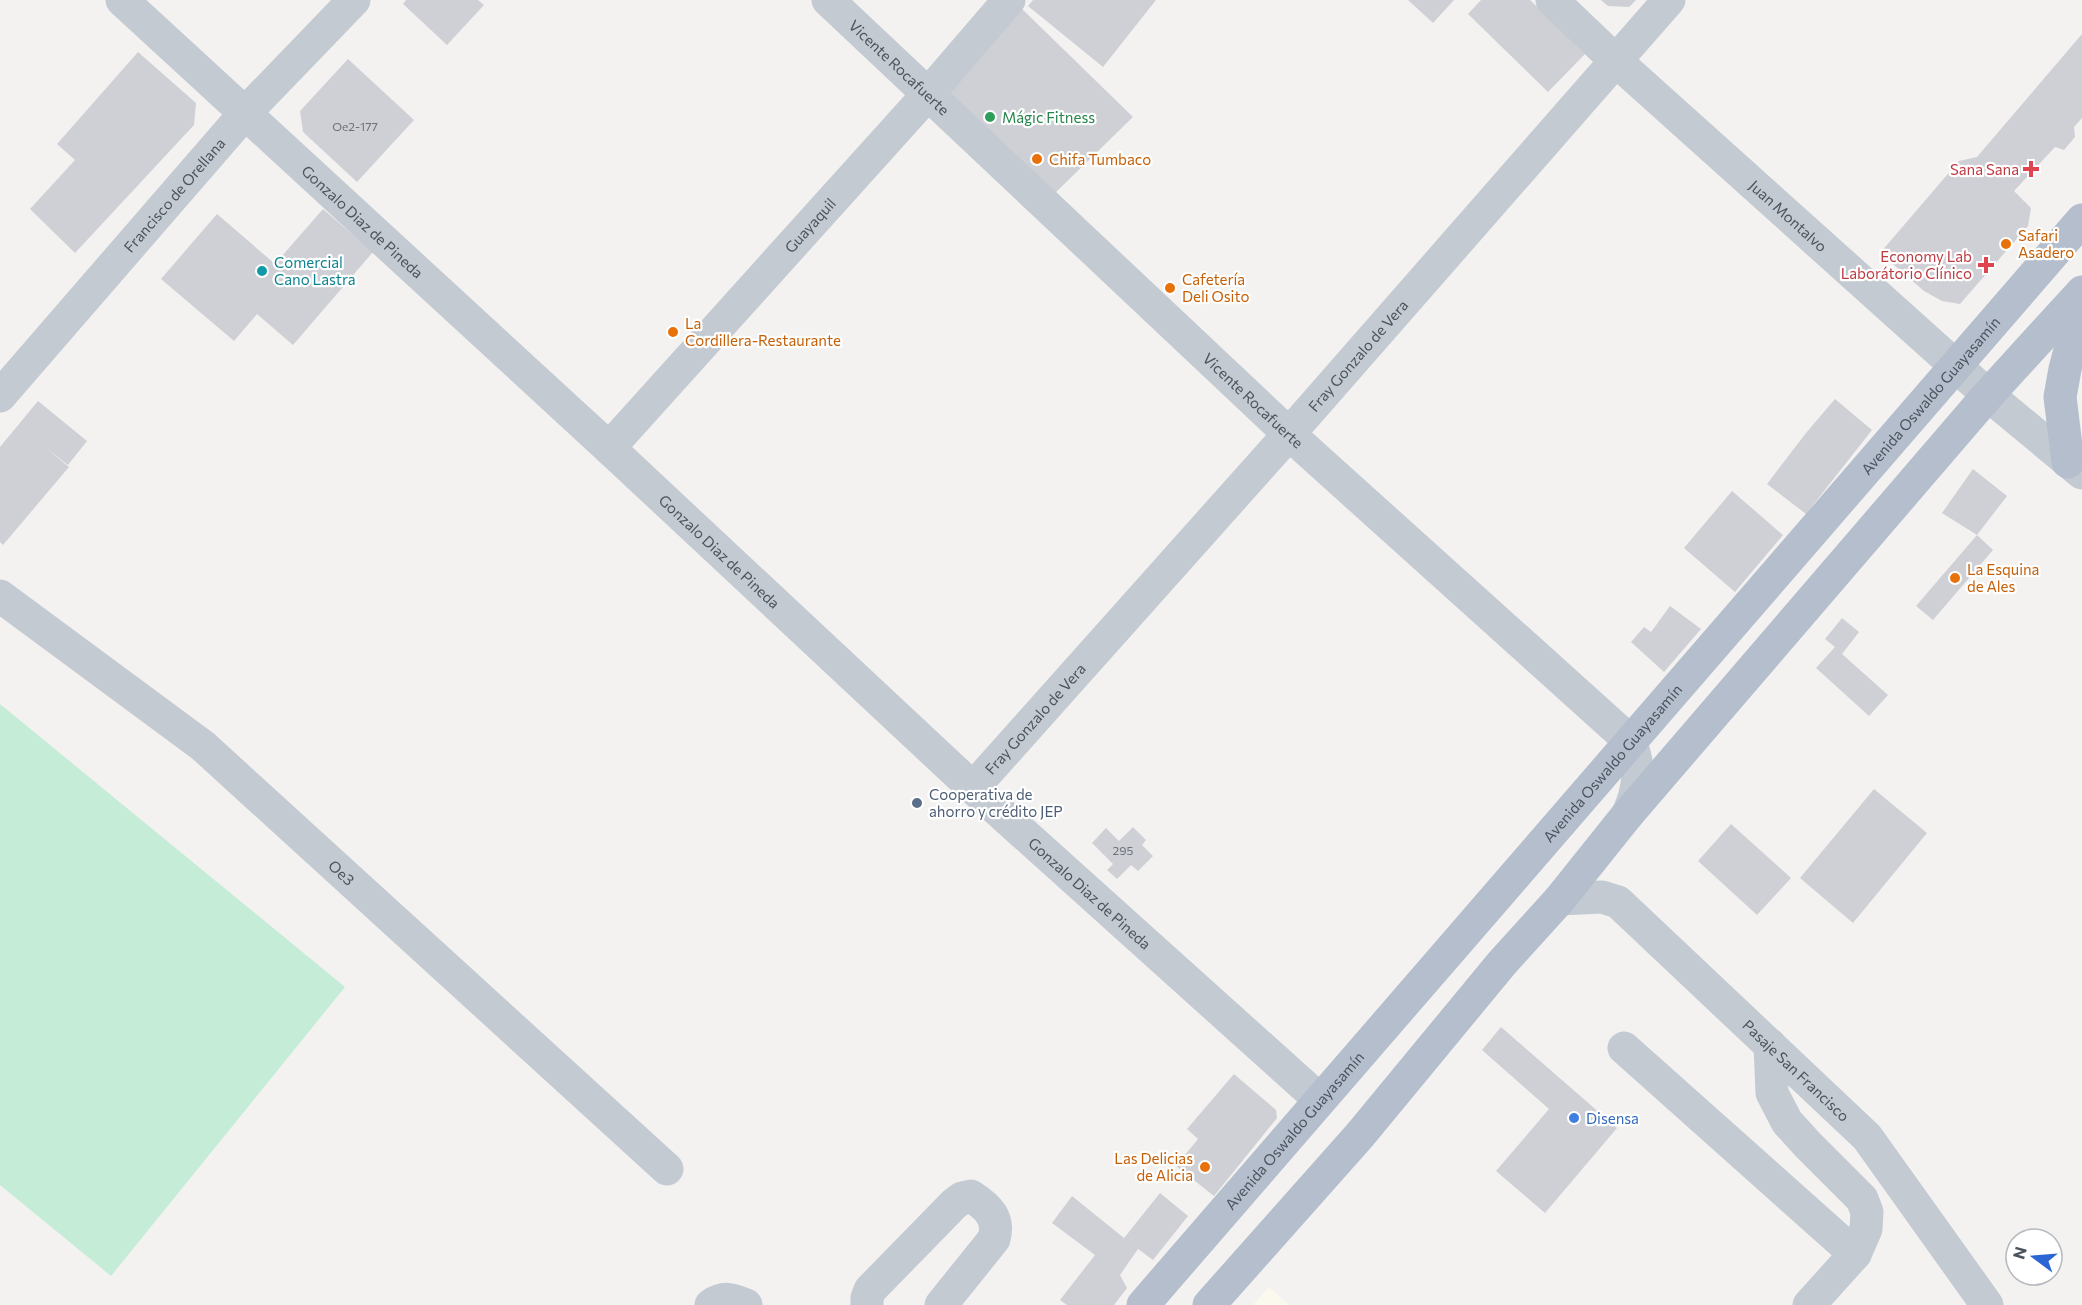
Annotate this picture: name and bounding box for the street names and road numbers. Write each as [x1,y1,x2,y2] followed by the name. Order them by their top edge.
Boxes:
[845,16,953,119] street label: Vicente Rocafuerte
[120,134,229,256] street label: Francisco de Orellana
[298,161,427,282] street label: Gonzalo Diaz de Pineda
[1746,176,1831,255] street label: Juan Montalvo
[781,194,839,256] street label: Guayaquil
[1304,296,1412,415] street label: Fray Gonzalo de Vera
[1857,313,2003,478] street label: Avenida Oswaldo Guayasamín
[1199,349,1307,452] street label: Vicente Rocafuerte
[655,491,784,612] street label: Gonzalo Diaz de Pineda
[981,659,1089,778] street label: Fray Gonzalo de Vera
[1539,680,1685,845] street label: Avenida Oswaldo Guayasamín
[1025,833,1155,953] street label: Gonzalo Diaz de Pineda
[325,856,358,889] street label: Oe3
[1739,1016,1853,1125] street label: Pasaje San Francisco
[1221,1048,1367,1213] street label: Avenida Oswaldo Guayasamín

